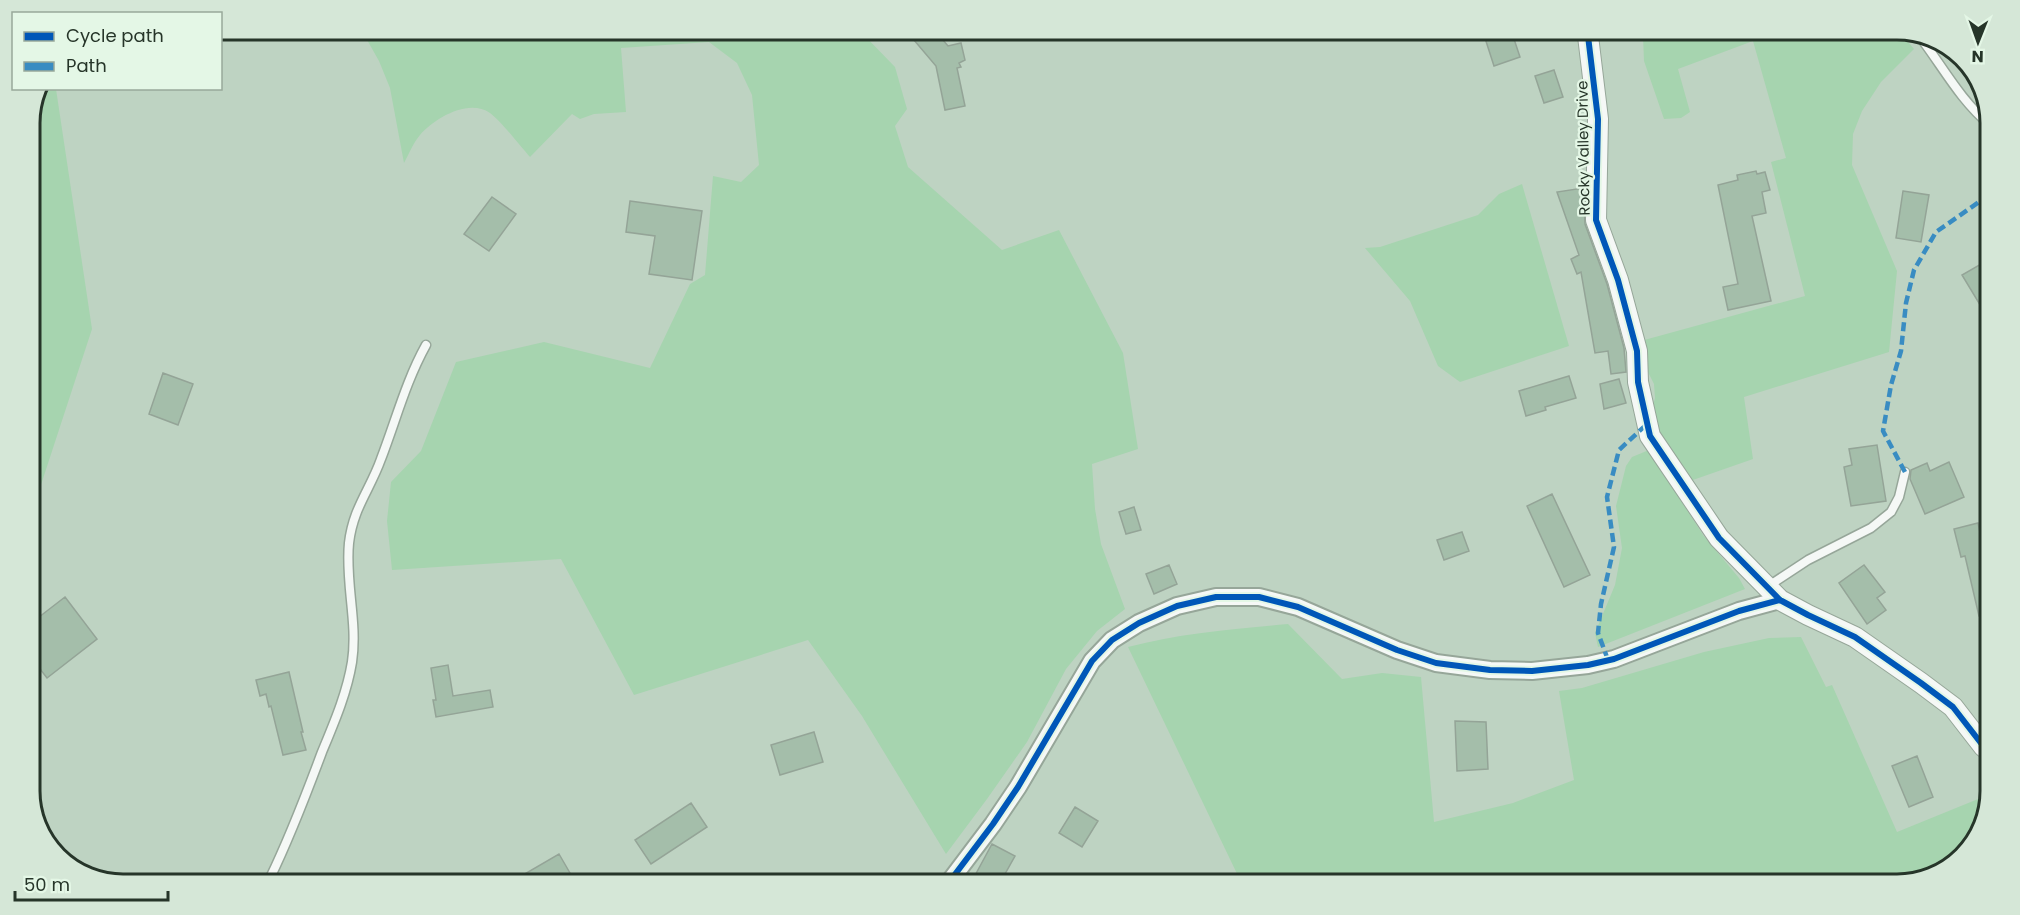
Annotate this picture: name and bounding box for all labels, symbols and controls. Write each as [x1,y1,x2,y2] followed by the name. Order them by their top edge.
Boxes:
[12,12,222,90] legend
[1948,12,2008,72] north arrow
[66,23,164,48] text: Cycle path
[1972,45,1984,68] text: N
[66,53,107,78] text: Path
[1571,80,1595,216] street label: Rocky Valley Drive
[15,864,168,902] scale bar
[24,872,70,897] text: 50 m

